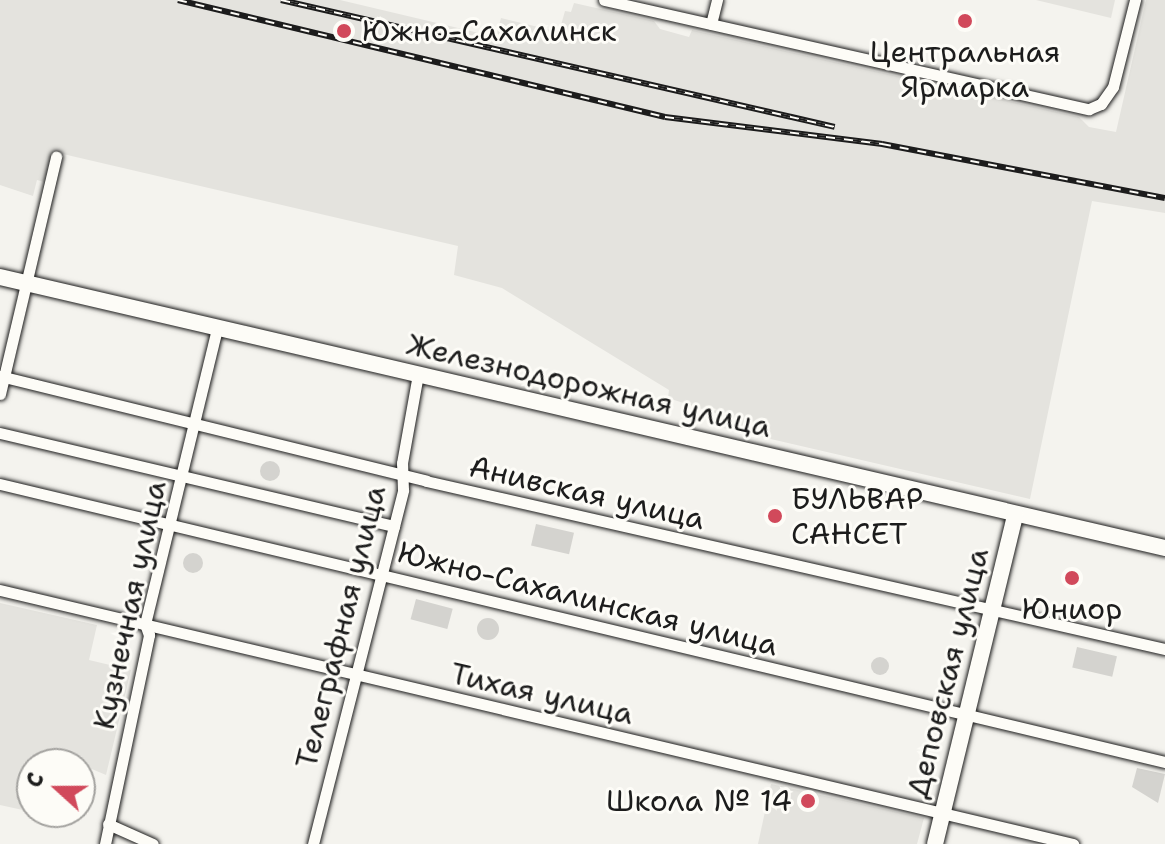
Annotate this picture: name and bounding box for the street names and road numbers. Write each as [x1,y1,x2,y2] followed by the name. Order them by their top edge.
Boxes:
[403,327,775,445] street label: Железнодорожная улица
[466,448,708,538] street label: Анивская улица
[86,477,174,733] street label: Кузнечная улица
[288,482,394,772] street label: Телеграфная улица
[394,534,782,664] street label: Южно-Сахалинская улица
[900,544,996,802] street label: Деповская улица
[447,655,637,733] street label: Тихая улица

